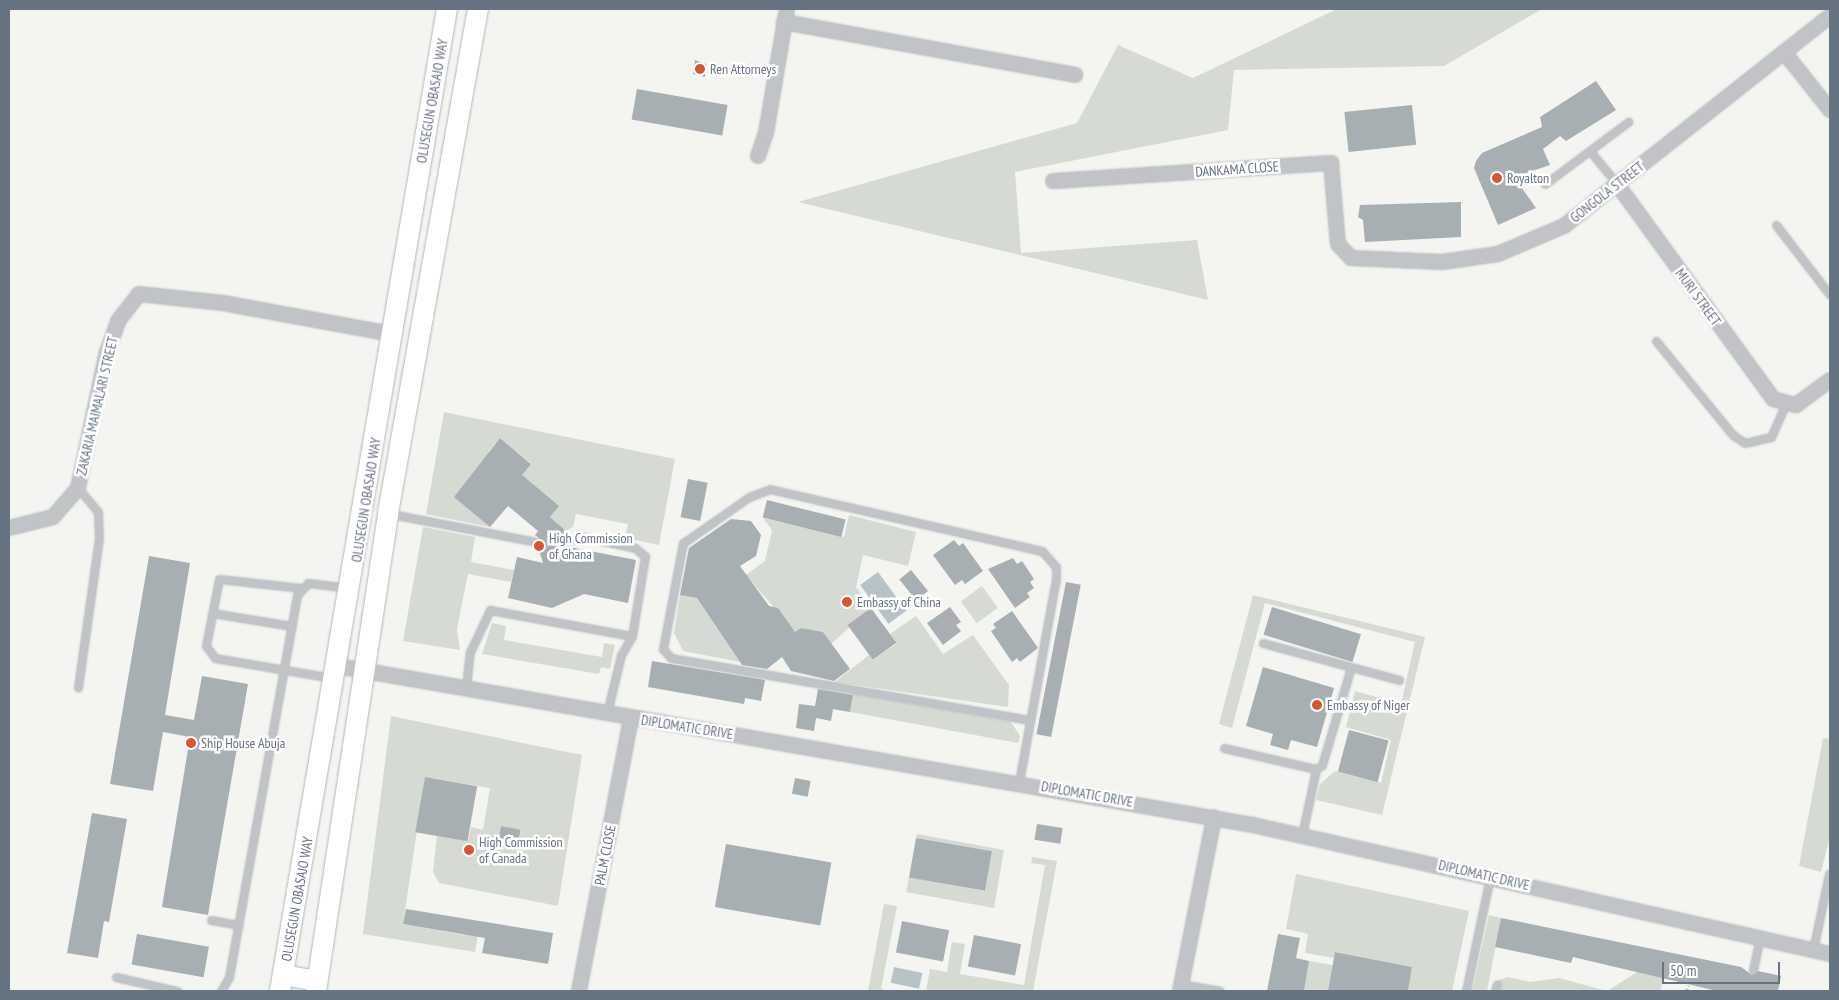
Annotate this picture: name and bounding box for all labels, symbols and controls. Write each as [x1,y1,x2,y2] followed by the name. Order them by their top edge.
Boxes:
[413,37,451,165] street label: OLUSEGUN OBASAJO WAY
[710,61,777,77] place label: Ren Attorneys
[694,63,706,75] marker: Ren Attorneys
[1195,158,1279,180] street label: DANKAMA CLOSE
[1567,158,1647,226] street label: GONGOLA STREET
[1507,170,1549,186] place label: Royalton
[1491,172,1503,184] marker: Royalton
[1672,265,1724,329] street label: MURI STREET
[73,335,121,477] street label: ZAKARIA MAIMALARI STREET
[348,436,384,564] street label: OLUSEGUN OBASAJO WAY
[549,530,633,562] place label: High Commission of Ghana
[533,540,545,552] marker: High Commission of Ghana
[857,594,941,610] place label: Embassy of China
[841,596,853,608] marker: Embassy of China
[1327,697,1410,713] place label: Embassy of Niger
[1311,699,1323,711] marker: Embassy of Niger
[640,711,734,743] street label: DIPLOMATIC DRIVE
[201,735,286,751] place label: Ship House Abuja
[185,737,197,749] marker: Ship House Abuja
[1040,778,1134,810] street label: DIPLOMATIC DRIVE
[591,823,619,887] street label: PALM CLOSE
[479,834,563,866] place label: High Commission of Canada
[278,835,316,963] street label: OLUSEGUN OBASAJO WAY
[463,844,475,856] marker: High Commission of Canada
[1437,856,1531,894] street label: DIPLOMATIC DRIVE
[1664,952,1782,984] scale bar
[1670,961,1696,980] text: 50 m

